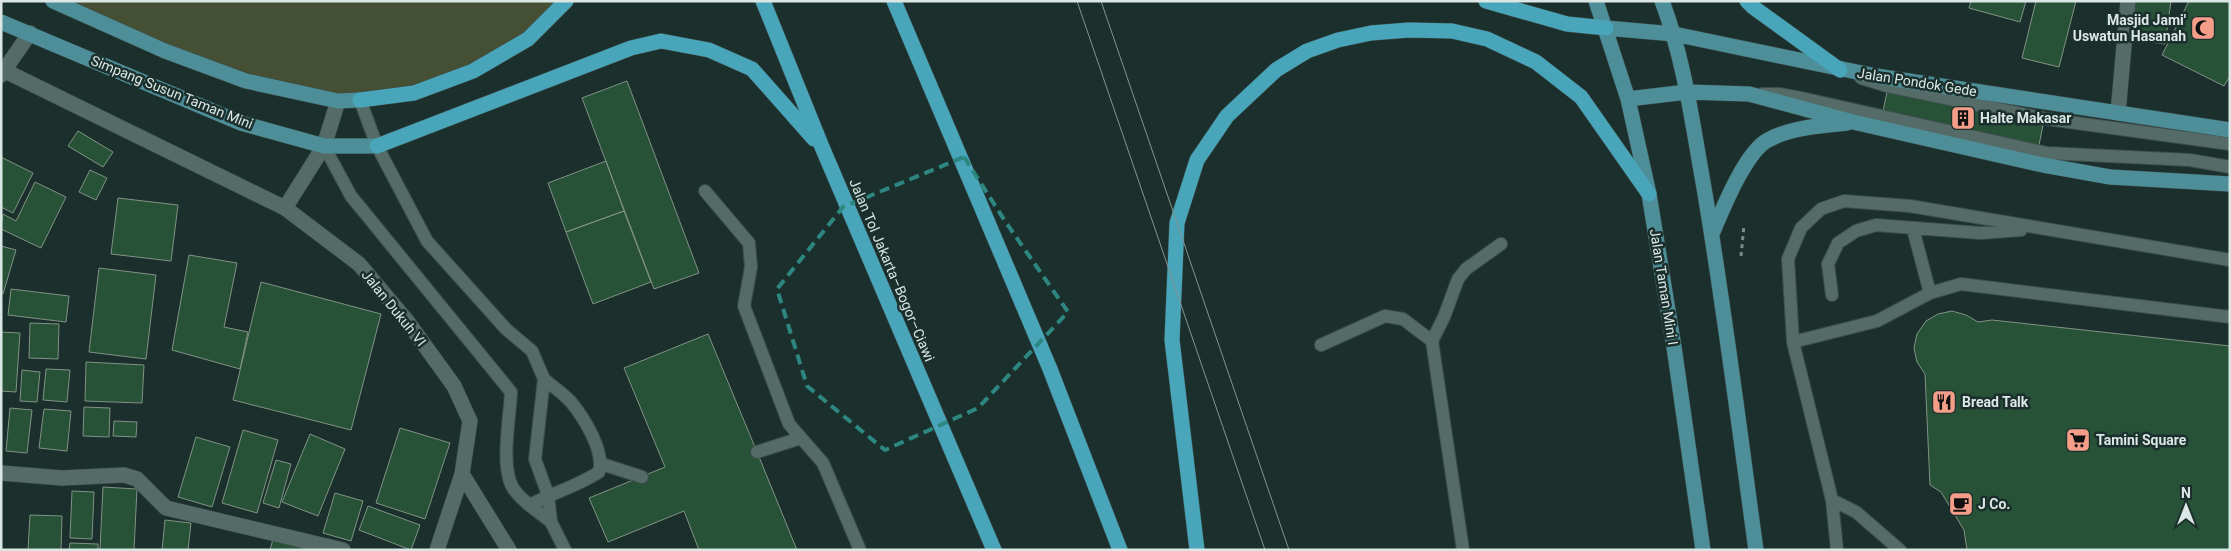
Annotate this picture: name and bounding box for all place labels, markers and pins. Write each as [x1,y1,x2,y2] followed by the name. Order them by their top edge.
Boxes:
[2073,12,2186,44] place label: Masjid Jami' Uswatun Hasanah
[2190,15,2216,41] mosque icon: Masjid Jami' Uswatun Hasanah
[1950,105,1976,131] building icon: Halte Makasar
[1980,110,2071,126] place label: Halte Makasar
[1931,389,1957,415] restaurant icon: Bread Talk
[1962,394,2029,410] place label: Bread Talk
[2065,427,2091,453] supermarket icon: Tamini Square
[2096,432,2187,448] place label: Tamini Square
[1948,491,1974,517] cafe icon: J Co.
[1978,496,2010,512] place label: J Co.

